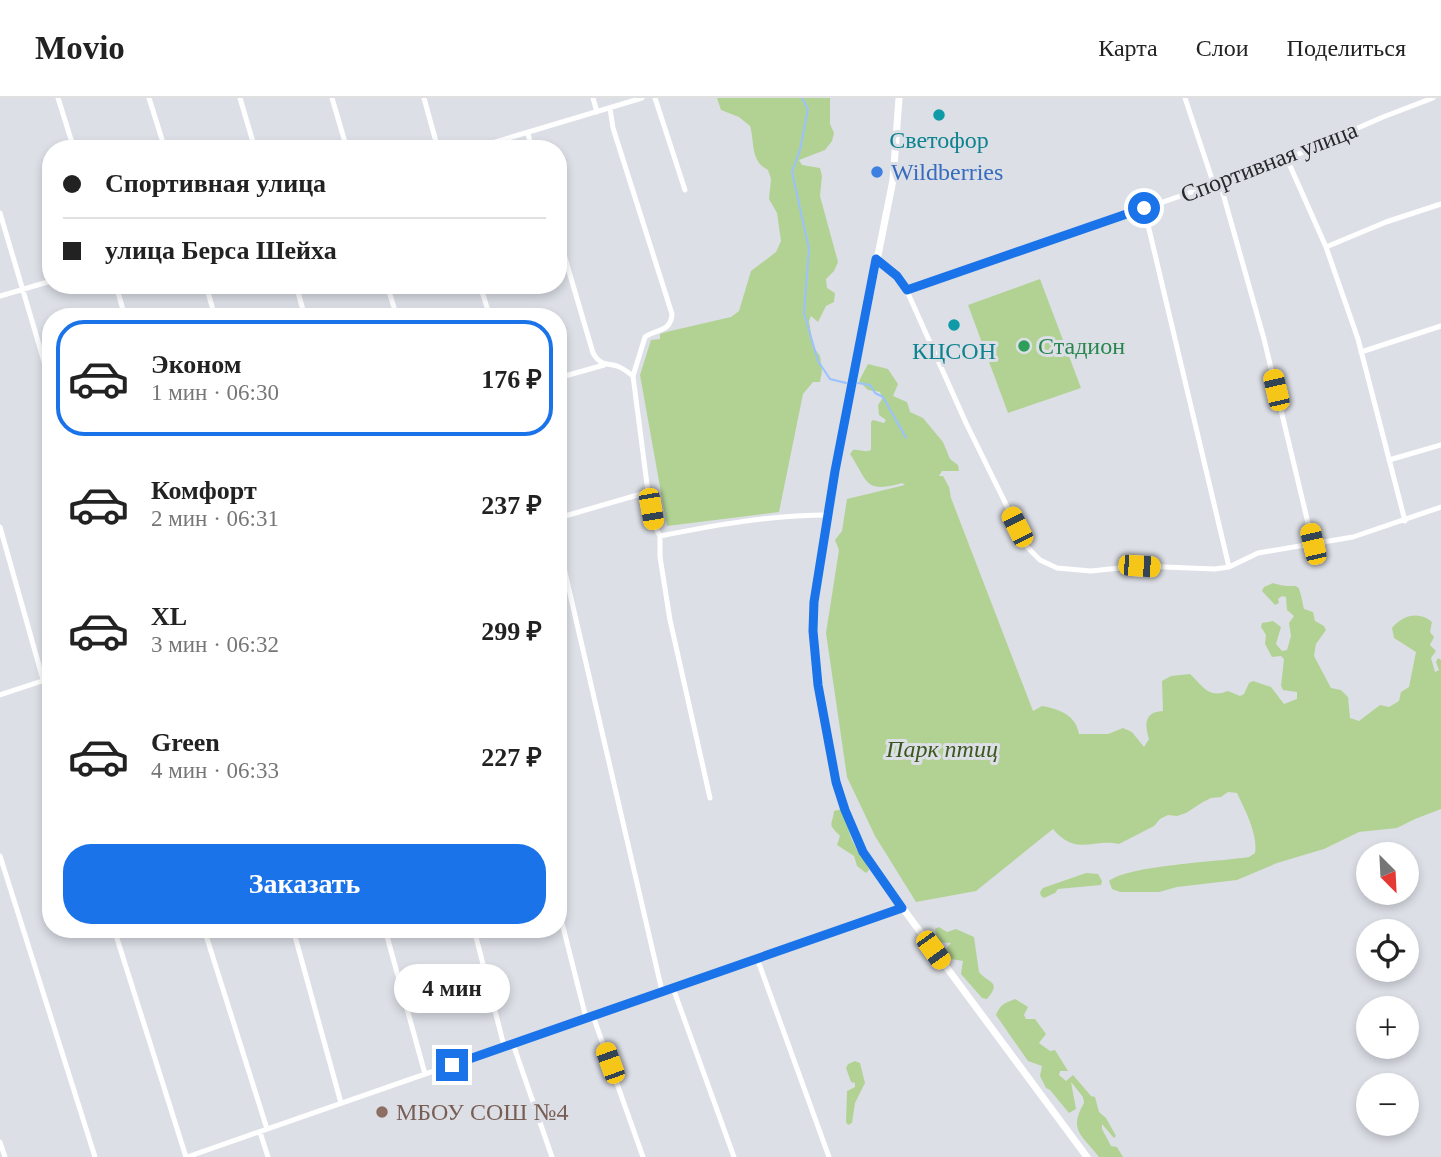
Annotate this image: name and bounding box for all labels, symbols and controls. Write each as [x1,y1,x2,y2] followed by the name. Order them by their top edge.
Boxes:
[35,30,125,66] text: Movio
[1098,35,1158,61] text: Карта
[1196,35,1249,61] text: Слои
[1287,35,1406,61] text: Поделиться
[931,107,947,123] marker: Светофор
[1177,116,1361,208] street label: Спортивная улица
[889,127,989,153] place label: Светофор
[891,159,1003,185] place label: Wildberries
[869,164,885,180] marker: Wildberries
[105,169,326,198] text: Спортивная улица
[1128,192,1160,224] route start
[105,236,337,265] text: улица Берса Шейха
[946,317,962,333] marker: КЦСОН
[1038,333,1125,359] place label: Стадион
[912,338,996,364] place label: КЦСОН
[1016,338,1032,354] marker: Стадион
[67,347,130,410] icon: car
[151,350,241,379] text: Эконом
[481,365,542,394] text: 176 ₽
[1262,367,1291,413] car
[151,380,279,405] text: 1 мин · 06:30
[67,473,130,536] icon: car
[151,476,257,505] text: Комфорт
[638,486,665,532] car
[481,491,542,520] text: 237 ₽
[999,504,1036,550] car
[151,506,279,531] text: 2 мин · 06:31
[1299,521,1328,567] car
[1118,554,1161,578] car
[67,599,130,662] icon: car
[151,602,187,631] text: XL
[481,617,542,646] text: 299 ₽
[151,632,279,657] text: 3 мин · 06:32
[67,725,130,788] icon: car
[151,728,220,757] text: Green
[885,736,998,762] park label: Парк птиц
[481,743,542,772] text: 227 ₽
[151,758,279,783] text: 4 мин · 06:33
[1356,842,1419,905] north arrow
[1356,842,1419,1136] map controls
[63,844,546,924] button: Заказать
[1356,919,1419,982] button: locate
[913,927,954,973] car
[394,964,510,1012] callout: 4 мин
[422,976,482,1001] text: 4 мин
[1356,996,1419,1059] button: +
[593,1040,628,1086] car
[436,1049,468,1081] route end
[1356,1073,1419,1136] button: −
[396,1099,568,1125] place label: МБОУ СОШ №4
[374,1104,390,1120] marker: МБОУ СОШ №4

